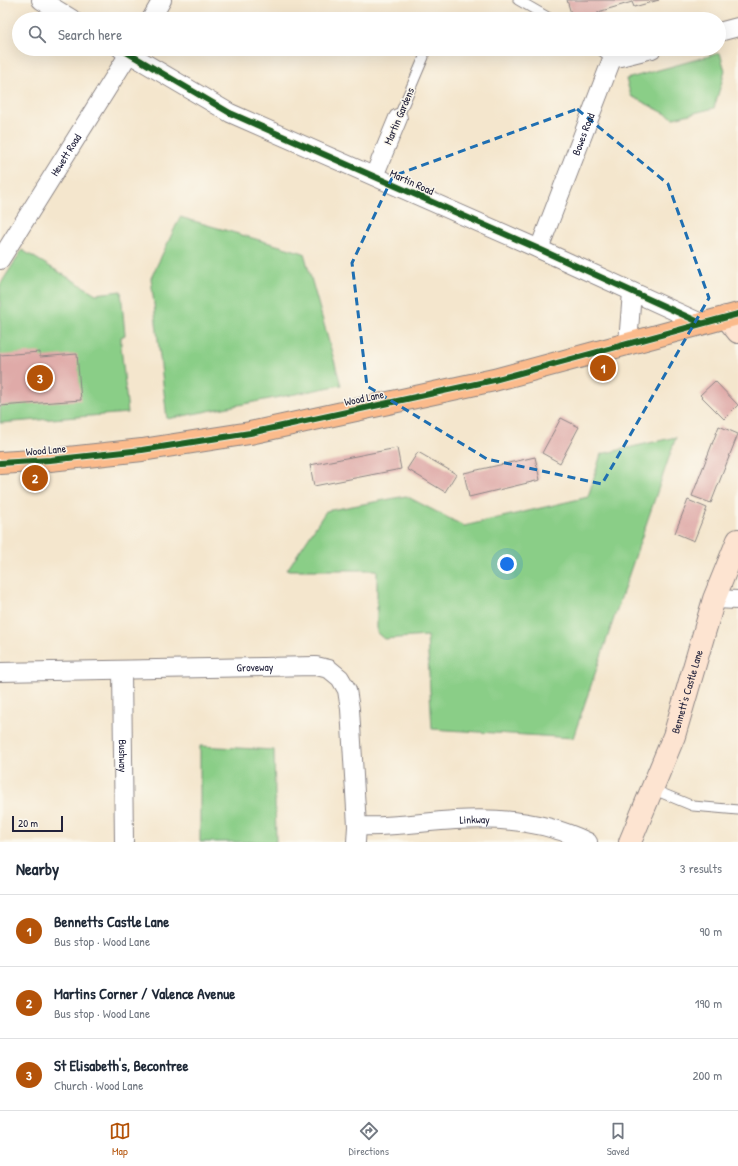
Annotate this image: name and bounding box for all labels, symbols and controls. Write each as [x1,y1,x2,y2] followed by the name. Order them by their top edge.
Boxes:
[12,12,726,56] search box
[26,23,48,45] icon: search
[58,24,122,45] text: Search here
[381,85,417,147] street label: Martin Gardens
[569,110,598,157] street label: Bowes Road
[47,131,85,179] street label: Hewett Road
[388,166,437,198] street label: Martin Road
[590,353,616,383] pin: 1
[27,363,53,393] pin: 3
[343,387,386,409] street label: Wood Lane
[25,441,67,459] street label: Wood Lane
[22,463,48,493] pin: 2
[497,554,517,574] your location
[668,648,706,735] street label: Bennett's Castle Lane
[236,660,274,675] street label: Groveway
[116,739,130,773] street label: Bushway
[459,812,490,827] street label: Linkway
[12,814,63,833] scale bar
[18,816,38,830] text: 20 m
[16,857,59,880] text: Nearby
[680,859,722,877] text: 3 results
[54,911,169,932] text: Bennetts Castle Lane
[27,922,31,940] text: 1
[700,922,722,940] text: 90 m
[54,932,150,950] text: Bus stop · Wood Lane
[54,983,235,1004] text: Martins Corner / Valence Avenue
[26,994,32,1012] text: 2
[695,994,722,1012] text: 190 m
[54,1004,150,1022] text: Bus stop · Wood Lane
[54,1055,189,1076] text: St Elisabeth's, Becontree
[26,1066,32,1084] text: 3
[692,1066,722,1084] text: 200 m
[54,1076,143,1094] text: Church · Wood Lane
[109,1120,131,1158] tab: Map
[349,1120,389,1158] tab: Directions
[607,1120,629,1158] tab: Saved

